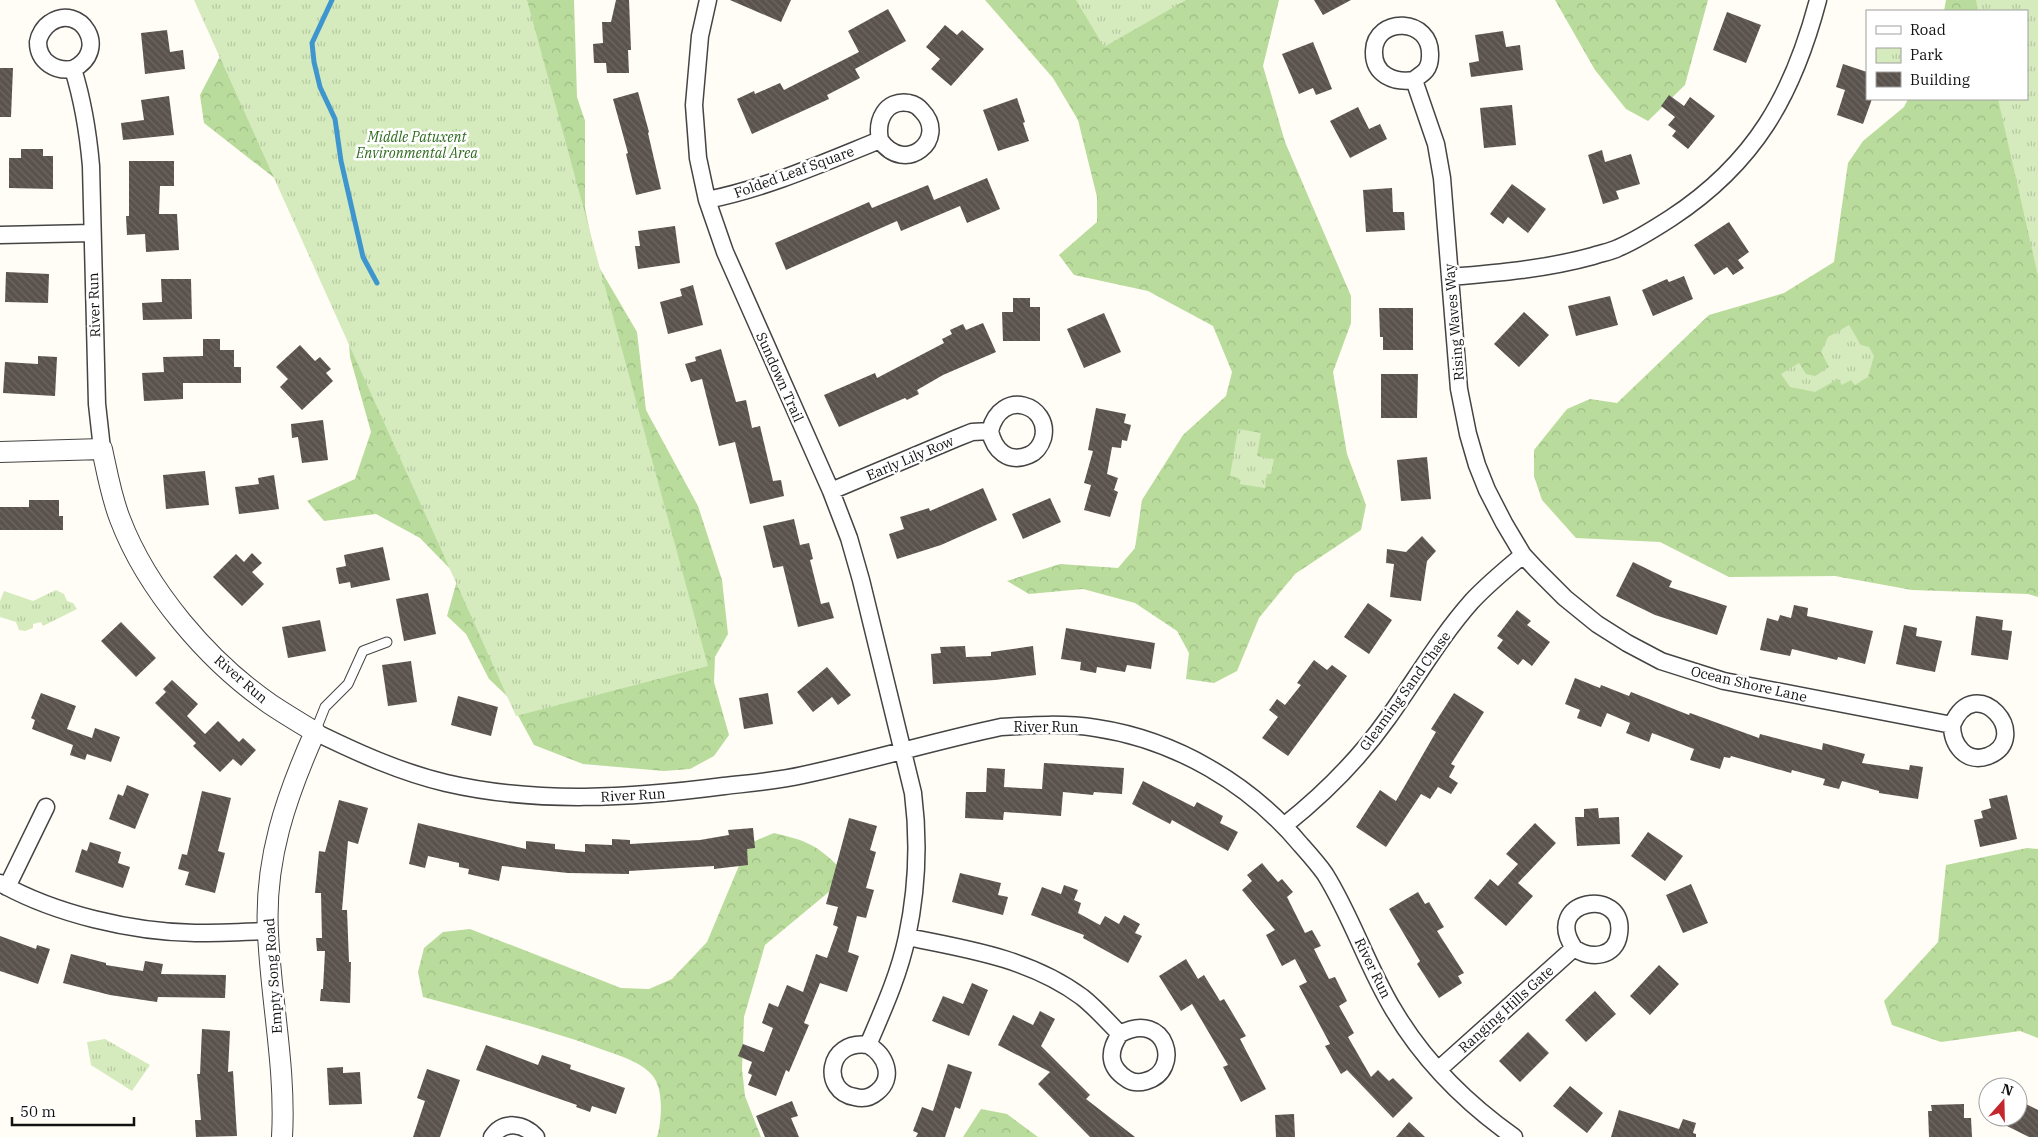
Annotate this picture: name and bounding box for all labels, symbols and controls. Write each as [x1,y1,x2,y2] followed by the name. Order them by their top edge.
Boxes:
[1866,10,2028,100] legend
[1910,20,1946,39] text: Road
[1910,45,1943,64] text: Park
[1910,70,1970,89] text: Building
[355,128,478,162] park label: Middle Patuxent Environmental Area
[732,142,856,202] street label: Folded Leaf Square
[1440,262,1468,381] street label: Rising Waves Way
[84,272,104,338] street label: River Run
[752,329,808,425] street label: Sundown Trail
[864,431,957,485] street label: Early Lily Row
[1356,628,1454,754] street label: Gleaming Sand Chase
[211,651,271,707] street label: River Run
[1689,662,1809,706] street label: Ocean Shore Lane
[1013,718,1079,736] street label: River Run
[600,784,666,806] street label: River Run
[260,917,286,1034] street label: Empty Song Road
[1351,935,1395,1001] street label: River Run
[1455,962,1557,1056] street label: Ranging Hills Gate
[1978,1077,2028,1127] north arrow
[1999,1079,2016,1100] text: N
[12,1094,135,1126] scale bar
[20,1102,56,1121] text: 50 m

